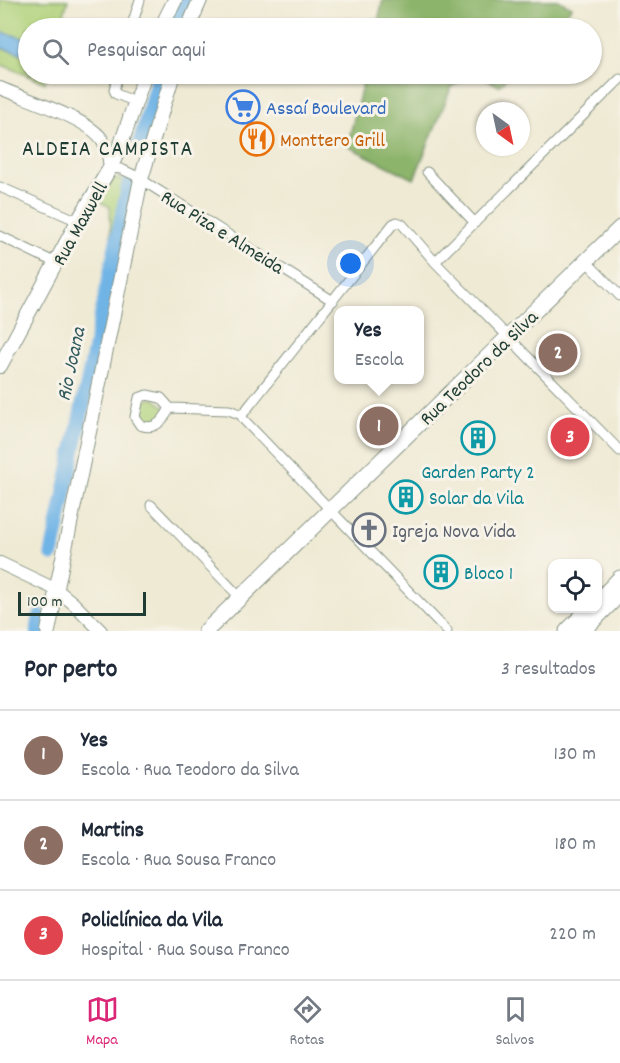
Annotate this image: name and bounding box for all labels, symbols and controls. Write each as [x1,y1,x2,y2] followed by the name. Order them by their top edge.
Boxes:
[18,18,602,84] search box
[39,35,72,68] icon: search
[87,36,206,67] text: Pesquisar aqui
[225,89,261,125] supermarket icon: Assaí Boulevard
[266,96,386,124] place label: Assaí Boulevard
[476,102,530,156] north arrow
[239,121,275,157] restaurant icon: Monttero Grill
[280,128,385,156] place label: Monttero Grill
[22,135,194,166] district label: ALDEIA CAMPISTA
[47,177,116,271] street label: Rua Maxwell
[154,184,289,283] street label: Rua Piza e Almeida
[336,249,365,278] your location
[414,305,546,433] street label: Rua Teodoro da Silva
[334,306,424,384] popup
[355,316,382,347] text: Yes
[51,324,96,404] water label: Rio Joana
[538,330,578,376] pin: 2
[355,347,403,375] text: Escola
[360,404,398,448] pin: 1
[550,414,590,460] pin: 3
[460,420,496,456] building icon: Garden Party 2
[421,460,535,488] place label: Garden Party 2
[388,479,424,515] building icon: Solar da Vila
[429,486,524,514] place label: Solar da Vila
[351,512,387,548] church icon: Igreja Nova Vida
[392,519,516,547] place label: Igreja Nova Vida
[423,554,459,590] building icon: Bloco 1
[548,559,602,613] map controls
[548,559,602,613] button: locate
[464,561,513,589] place label: Bloco 1
[18,589,146,616] scale bar
[27,591,63,614] text: 100 m
[24,652,117,689] text: Por perto
[501,656,596,684] text: 3 resultados
[81,726,108,757] text: Yes
[41,741,46,769] text: 1
[554,741,596,769] text: 130 m
[81,757,299,785] text: Escola · Rua Teodoro da Silva
[81,816,144,847] text: Martins
[39,831,48,859] text: 2
[554,831,596,859] text: 180 m
[81,847,276,875] text: Escola · Rua Sousa Franco
[81,906,222,937] text: Policlínica da Vila
[39,921,48,949] text: 3
[549,921,596,949] text: 220 m
[81,937,290,965] text: Hospital · Rua Sousa Franco
[86,993,119,1052] tab: Mapa
[290,993,325,1052] tab: Rotas
[496,993,534,1052] tab: Salvos

